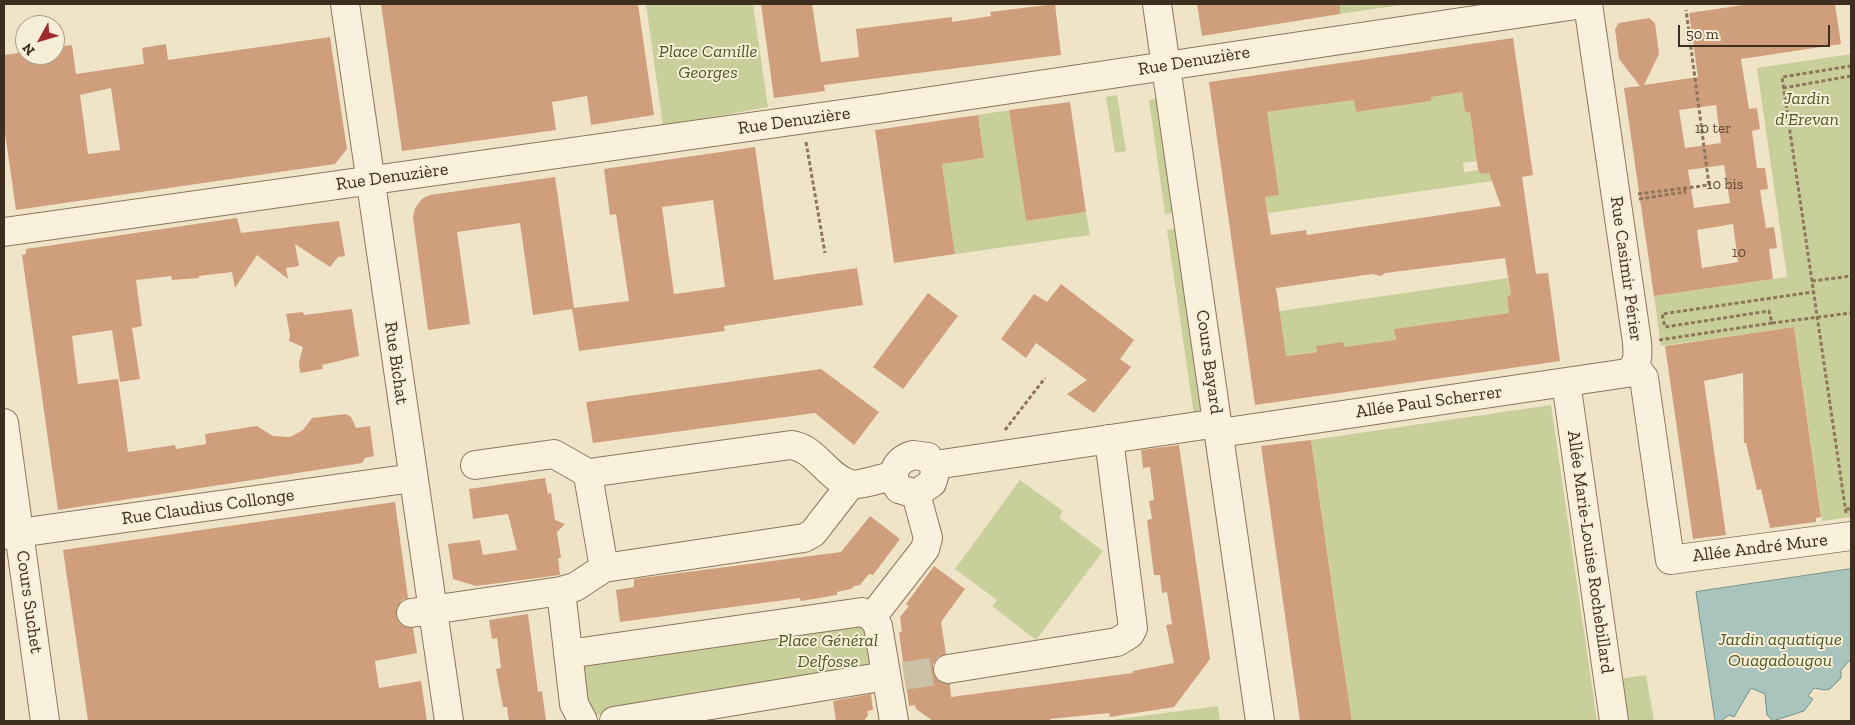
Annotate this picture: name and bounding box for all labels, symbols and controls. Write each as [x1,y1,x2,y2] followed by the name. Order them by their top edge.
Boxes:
[15,15,65,65] north arrow
[1680,15,1832,47] scale bar
[1686,25,1719,43] text: 50 m
[19,40,39,59] text: N
[659,41,757,84] park label: Place Camille Georges
[1136,41,1252,81] street label: Rue Denuzière
[1775,88,1839,130] park label: Jardin d'Erevan
[736,102,852,140] street label: Rue Denuzière
[1695,120,1731,138] house number: 10 ter
[334,158,450,196] street label: Rue Denuzière
[1707,176,1743,194] house number: 10 bis
[1605,195,1647,343] street label: Rue Casimir Périer
[1732,244,1746,262] house number: 10
[1191,309,1227,415] street label: Cours Bayard
[379,320,413,406] street label: Rue Bichat
[1354,381,1504,423] street label: Allée Paul Scherrer
[1562,429,1618,675] street label: Allée Marie-Louise Rochebillard
[120,484,296,530] street label: Rue Claudius Collonge
[1691,529,1829,567] street label: Allée André Mure
[11,549,47,655] street label: Cours Suchet
[1718,629,1842,672] park label: Jardin aquatique Ouagadougou
[778,630,878,672] park label: Place Général Delfosse

